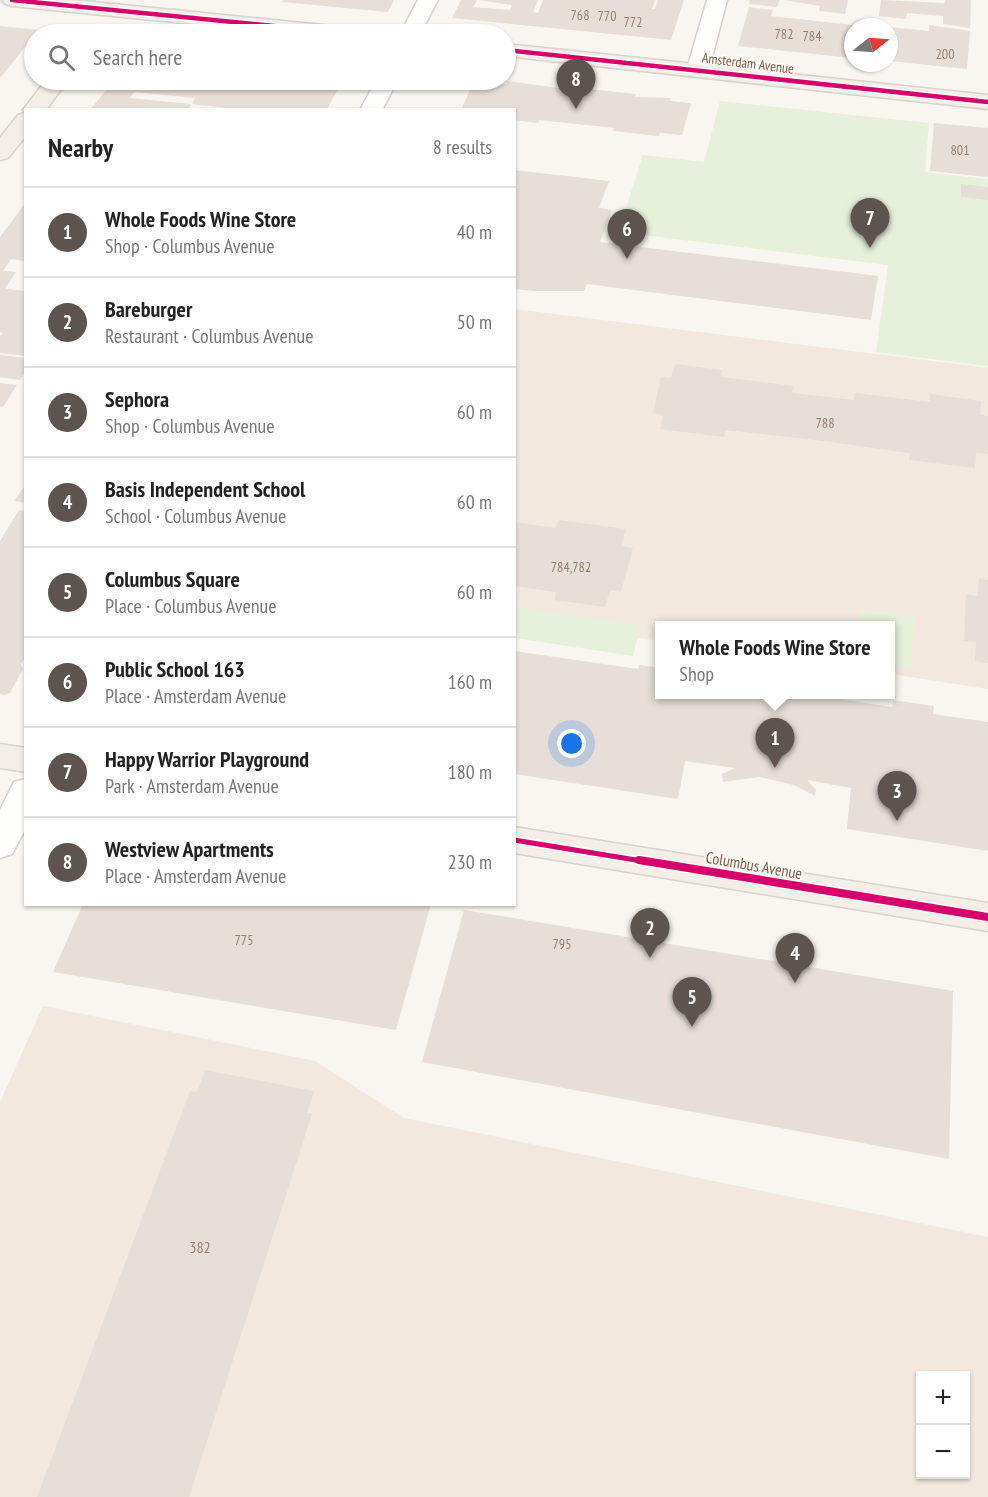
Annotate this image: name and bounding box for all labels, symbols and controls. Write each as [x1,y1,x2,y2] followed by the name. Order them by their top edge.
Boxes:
[571,6,589,24] house number: 768
[598,7,616,25] house number: 770
[624,13,642,31] house number: 772
[844,18,898,72] north arrow
[24,24,516,90] search box
[775,25,793,43] house number: 782
[803,27,822,45] house number: 784
[45,41,78,74] icon: search
[93,43,182,71] text: Search here
[936,45,954,63] house number: 200
[701,48,795,78] street label: Amsterdam Avenue
[556,60,596,109] pin: 8
[48,131,113,164] text: Nearby
[433,134,492,160] text: 8 results
[951,141,969,159] house number: 801
[850,198,890,248] pin: 7
[105,205,296,233] text: Whole Foods Wine Store
[608,210,646,259] pin: 6
[63,219,72,245] text: 1
[457,219,492,245] text: 40 m
[105,233,274,259] text: Shop · Columbus Avenue
[105,295,192,323] text: Bareburger
[63,309,72,335] text: 2
[457,309,492,335] text: 50 m
[105,323,314,349] text: Restaurant · Columbus Avenue
[105,385,169,413] text: Sephora
[63,399,72,425] text: 3
[457,399,492,425] text: 60 m
[105,413,274,439] text: Shop · Columbus Avenue
[816,414,834,432] house number: 788
[105,475,305,503] text: Basis Independent School
[63,489,72,515] text: 4
[457,489,492,515] text: 60 m
[105,503,286,529] text: School · Columbus Avenue
[551,558,591,576] house number: 784,782
[105,565,240,593] text: Columbus Square
[63,579,72,605] text: 5
[457,579,492,605] text: 60 m
[105,593,276,619] text: Place · Columbus Avenue
[655,621,895,699] popup
[679,633,871,661] text: Whole Foods Wine Store
[105,655,245,683] text: Public School 163
[679,661,714,687] text: Shop
[63,669,72,695] text: 6
[448,669,492,695] text: 160 m
[105,683,286,709] text: Place · Amsterdam Avenue
[756,718,794,768] pin: 1
[557,729,586,758] your location
[105,745,309,773] text: Happy Warrior Playground
[63,759,72,785] text: 7
[448,759,492,785] text: 180 m
[878,772,916,821] pin: 3
[105,773,279,799] text: Park · Amsterdam Avenue
[105,835,274,863] text: Westview Apartments
[704,847,804,883] street label: Columbus Avenue
[63,849,72,875] text: 8
[448,849,492,875] text: 230 m
[105,863,286,889] text: Place · Amsterdam Avenue
[630,908,670,958] pin: 2
[235,931,253,949] house number: 775
[776,934,814,983] pin: 4
[553,935,571,953] house number: 795
[672,978,712,1027] pin: 5
[189,1237,211,1257] house number: 382
[916,1371,970,1479] map controls
[916,1371,970,1425] button: +
[916,1425,970,1479] button: −

